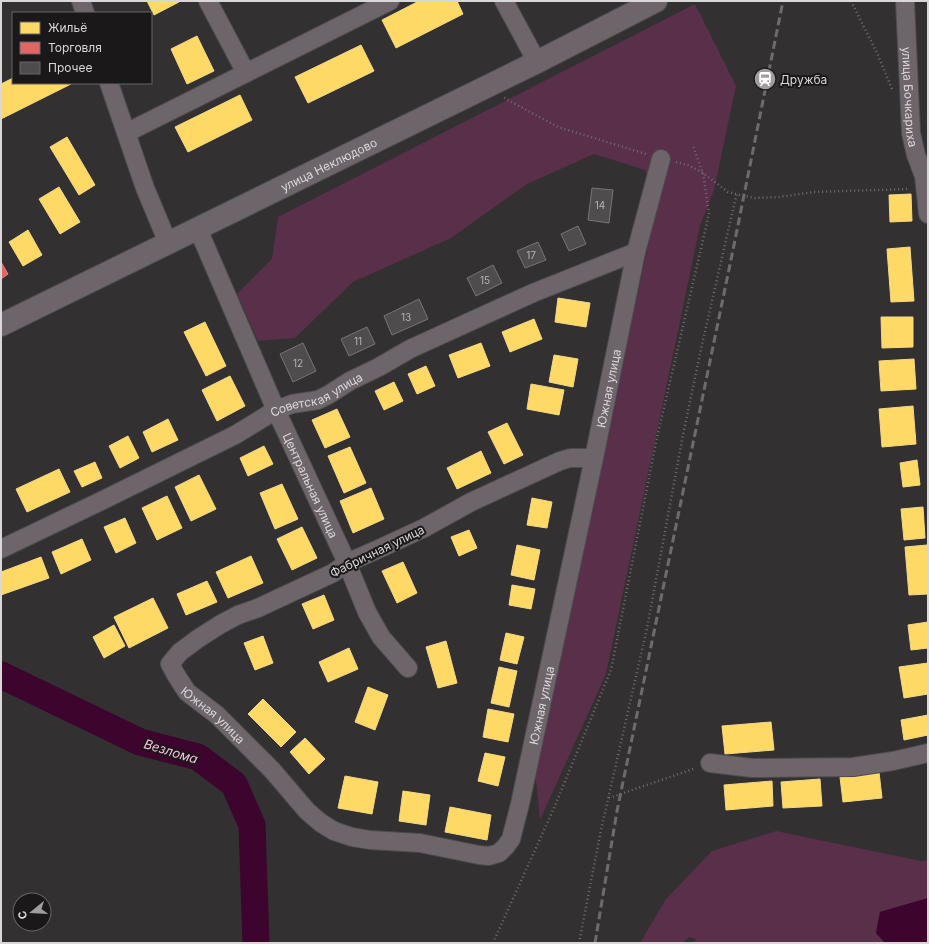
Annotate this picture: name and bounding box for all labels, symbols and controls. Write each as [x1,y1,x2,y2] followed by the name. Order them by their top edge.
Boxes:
[12,12,152,84] legend
[48,20,87,35] text: Жильё
[48,40,102,55] text: Торговля
[900,46,921,148] street label: улица Бочкариха
[48,60,93,75] text: Прочее
[752,66,778,92] station icon: Дружба
[780,72,827,87] place label: Дружба
[278,134,379,194] street label: улица Неклюдово
[595,199,605,211] house number: 14
[526,249,536,261] house number: 17
[480,274,490,286] house number: 15
[401,311,411,323] house number: 13
[354,335,362,347] house number: 11
[593,348,624,429] street label: Южная улица
[293,357,303,369] house number: 12
[267,369,365,420] street label: Советская улица
[280,430,342,540] street label: Центральная улица
[327,522,427,580] street label: Фабричная улица
[525,665,557,746] street label: Южная улица
[178,683,248,746] street label: Южная улица
[142,735,200,767] water label: Везлома
[12,892,52,932] north arrow
[15,909,30,921] text: С

